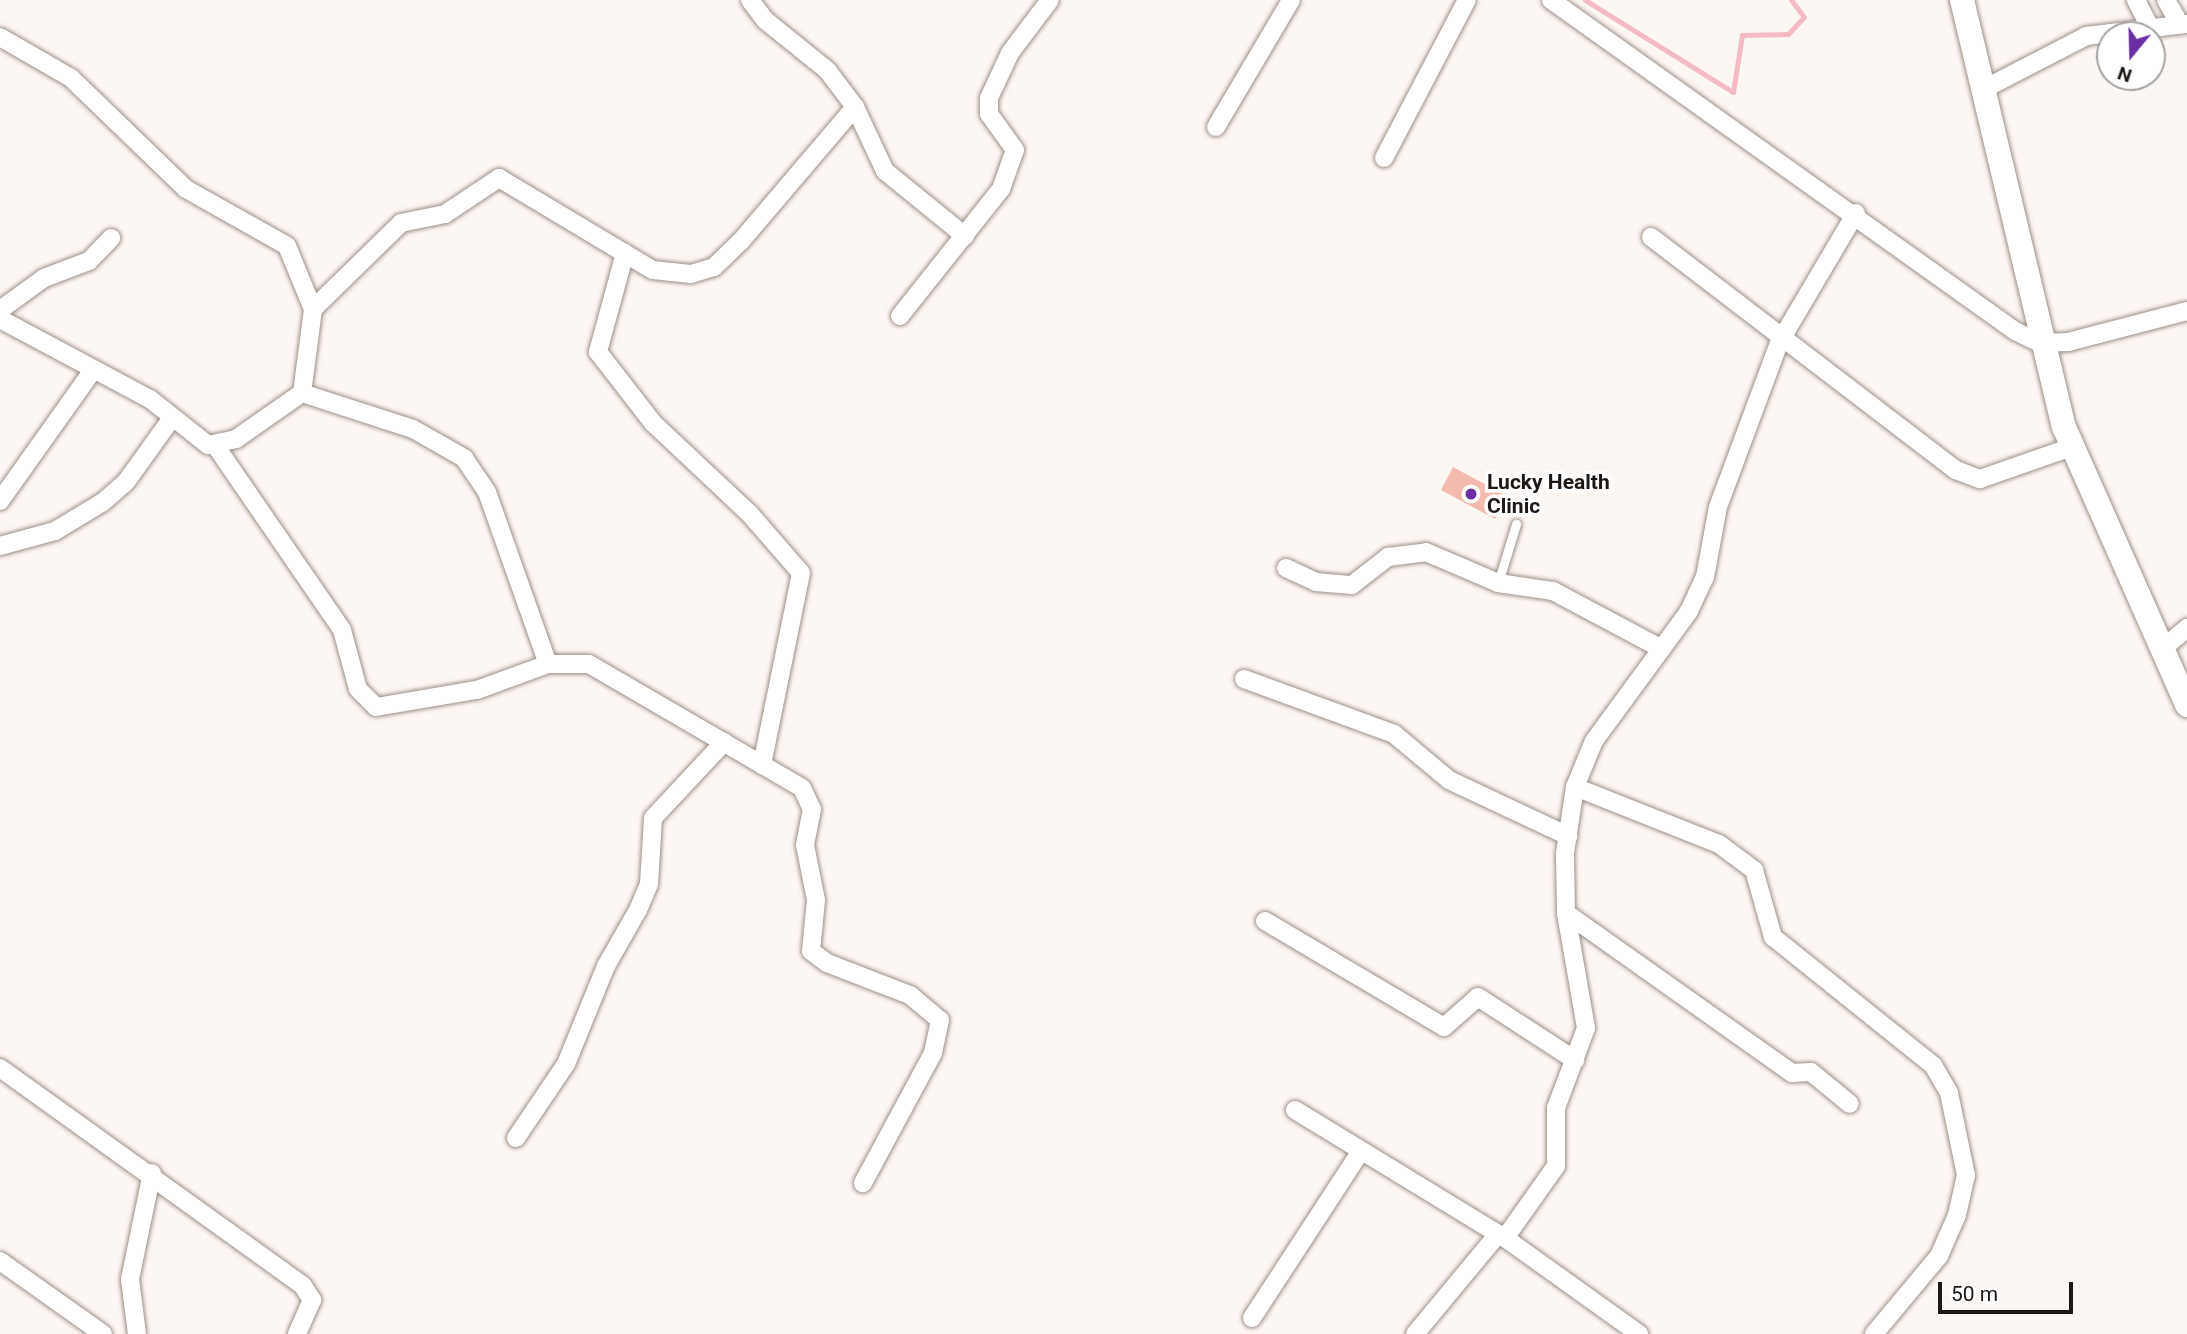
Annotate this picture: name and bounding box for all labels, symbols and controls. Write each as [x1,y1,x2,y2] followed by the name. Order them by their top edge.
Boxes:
[2096,21,2166,91] north arrow
[2115,61,2135,87] text: N
[1487,469,1610,519] place label: Lucky Health Clinic
[1461,484,1481,504] marker: Lucky Health Clinic
[1942,1268,2077,1312] scale bar
[1951,1282,1998,1306] text: 50 m

